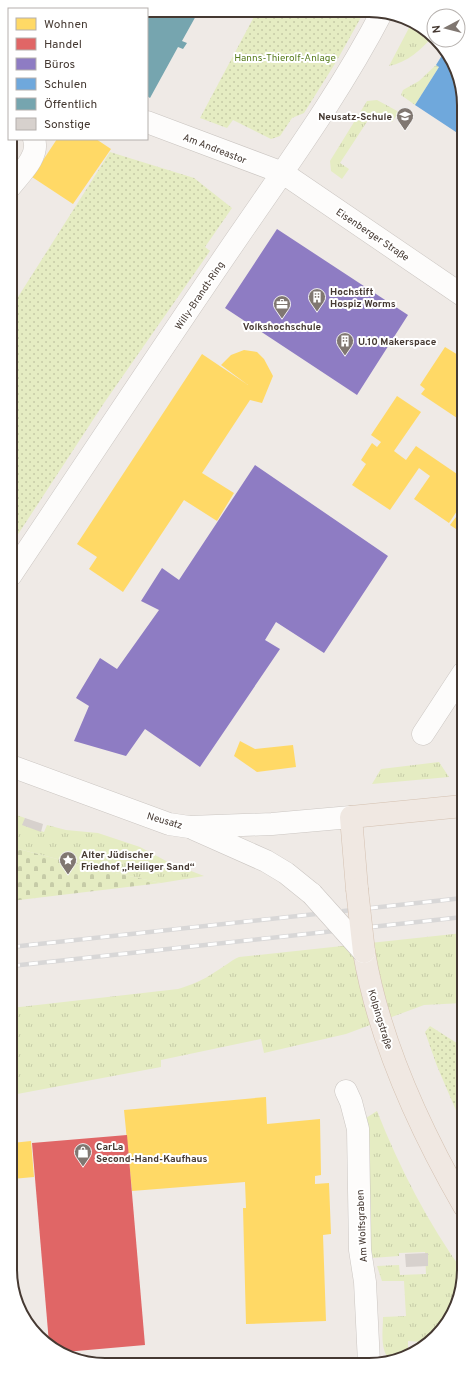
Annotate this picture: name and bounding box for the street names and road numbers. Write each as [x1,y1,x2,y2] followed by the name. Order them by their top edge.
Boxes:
[181,131,248,168] street label: Am Andreastor
[333,206,411,265] street label: Eisenberger Straße
[172,259,228,333] street label: Willy-Brandt-Ring
[145,810,184,833] street label: Neusatz
[364,988,395,1051] street label: Kolpingstraße
[354,1189,371,1263] street label: Am Wolfsgraben

